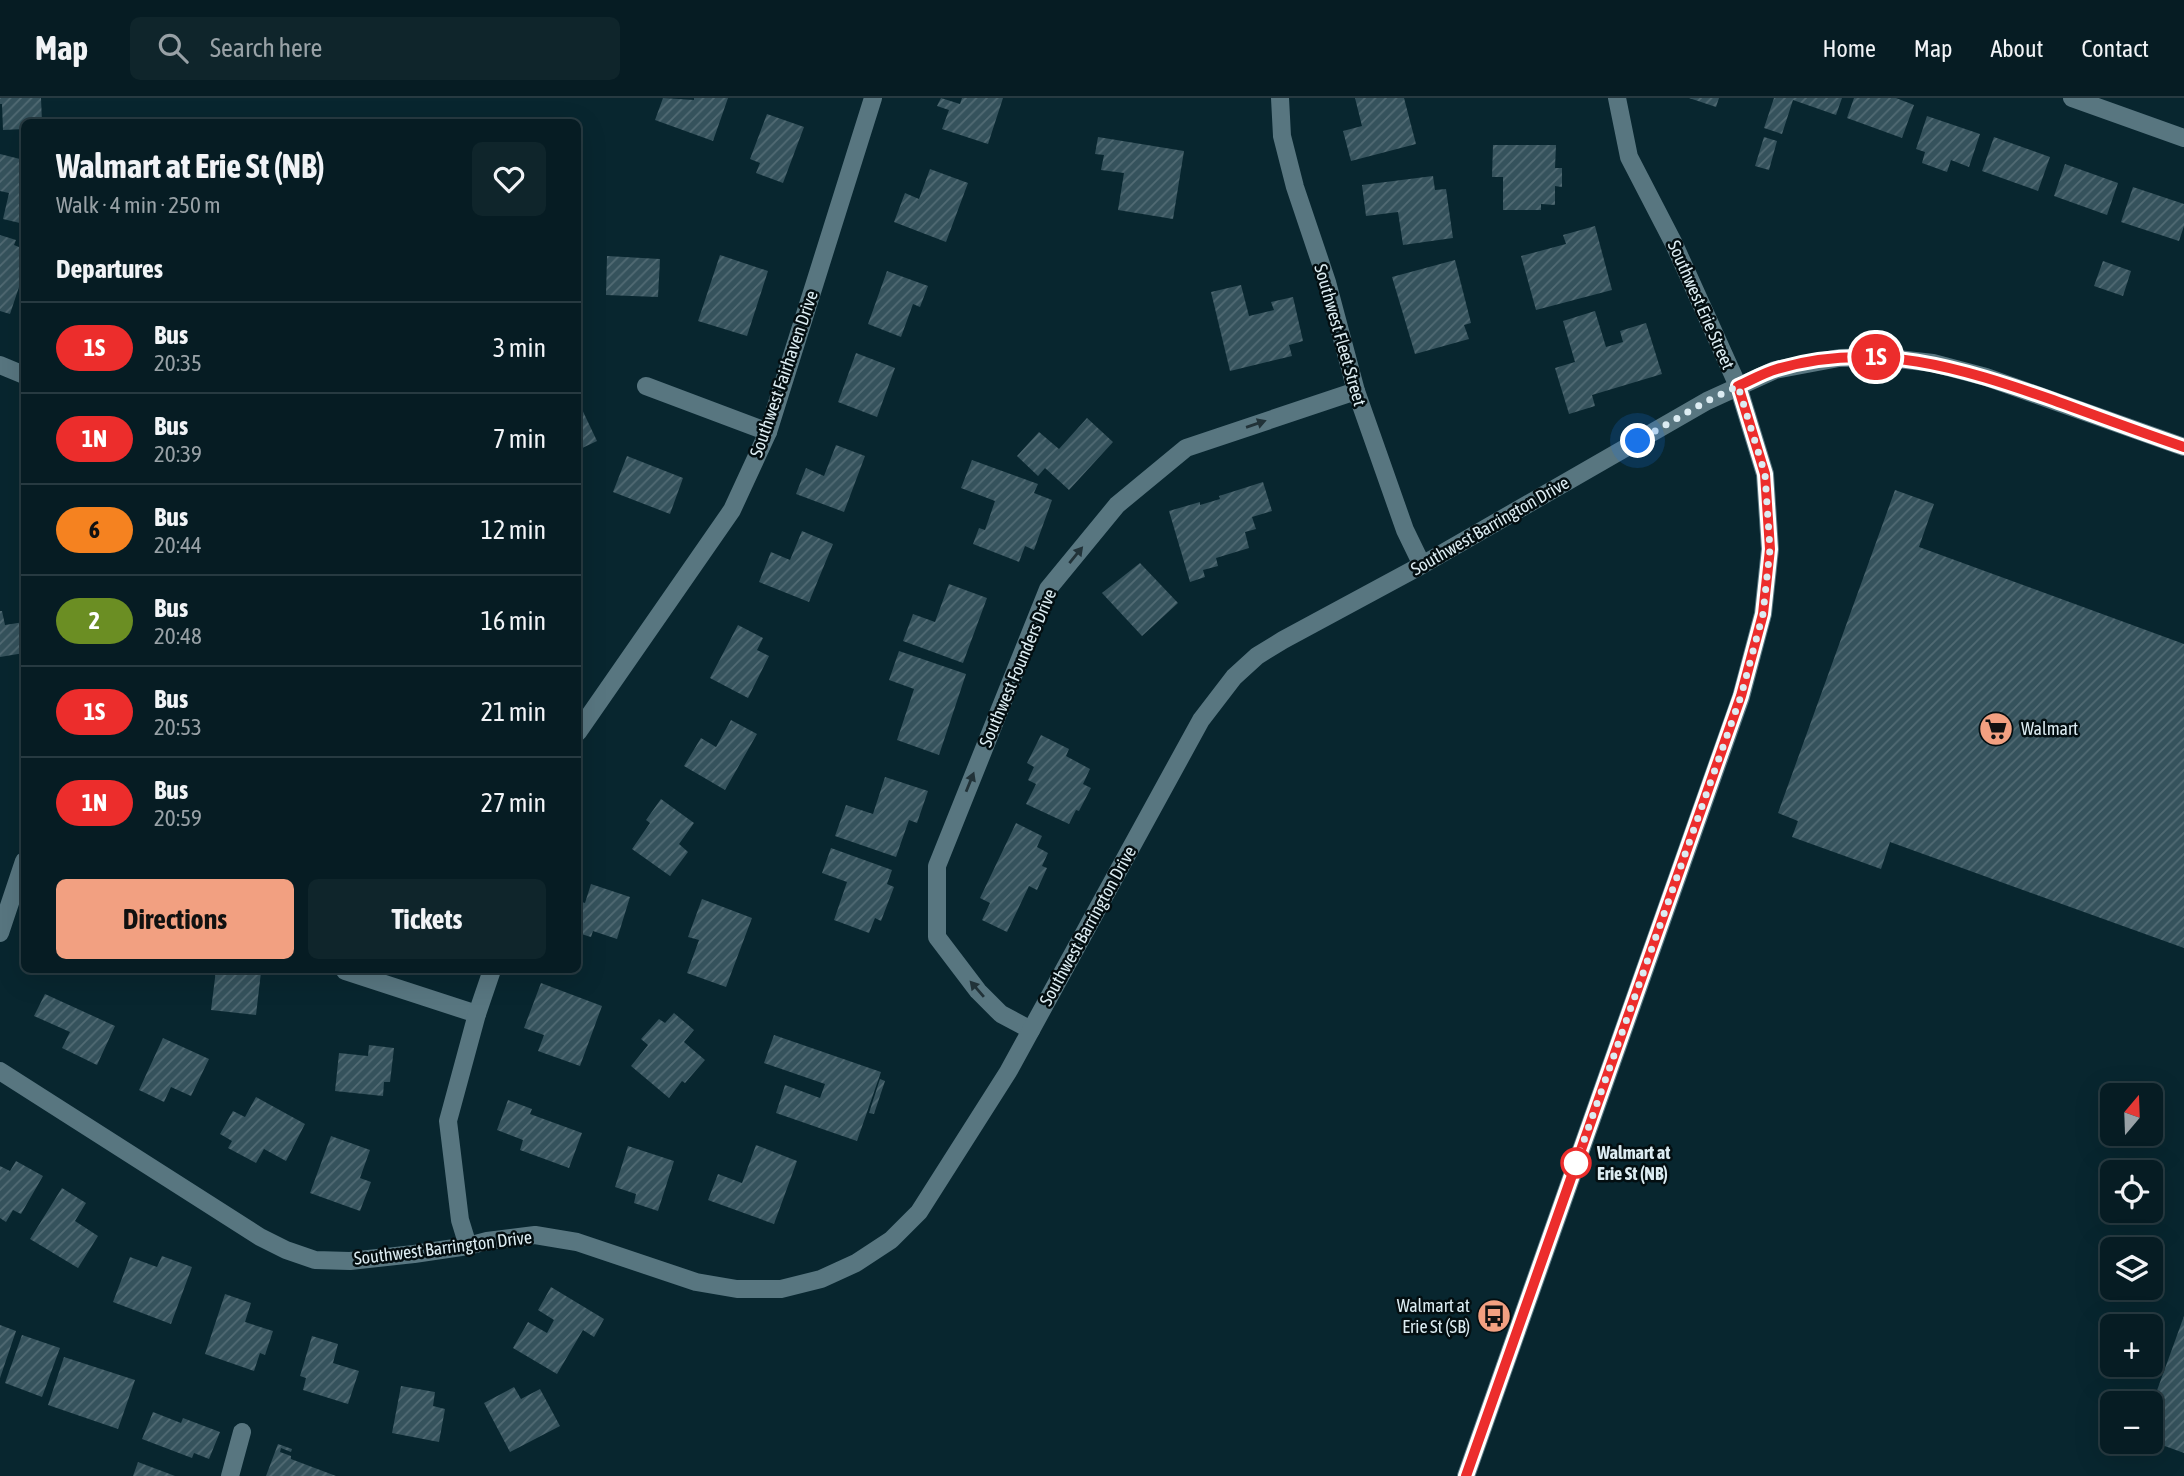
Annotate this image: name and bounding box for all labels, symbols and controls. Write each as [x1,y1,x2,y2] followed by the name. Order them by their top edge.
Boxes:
[130,17,620,80] search box
[35,29,88,67] text: Map
[154,29,192,67] icon: search
[210,33,322,63] text: Search here
[1822,35,1876,62] text: Home
[1914,35,1952,62] text: Map
[1990,35,2043,62] text: About
[2081,35,2149,62] text: Contact
[472,142,546,216] button: heart
[56,147,325,185] text: Walmart at Erie St (NB)
[56,192,220,218] text: Walk · 4 min · 250 m
[1664,237,1739,372] street label: Southwest Erie Street
[56,254,163,284] text: Departures
[1310,262,1371,408] street label: Southwest Fleet Street
[745,288,822,460] street label: Southwest Fairhaven Drive
[154,320,188,350] text: Bus
[493,333,546,363] text: 3 min
[84,334,105,361] text: 1S
[1844,334,1908,380] line badge: 1S
[1865,343,1887,370] text: 1S
[154,350,202,376] text: 20:35
[154,411,188,441] text: Bus
[1245,419,1266,429] one-way arrow
[1620,423,1655,458] your location
[493,424,546,454] text: 7 min
[82,425,107,452] text: 1N
[154,441,202,467] text: 20:39
[1407,472,1573,579] street label: Southwest Barrington Drive
[154,502,188,532] text: Bus
[481,515,546,545] text: 12 min
[89,516,100,543] text: 6
[154,532,202,558] text: 20:44
[1068,546,1083,563] one-way arrow
[975,585,1060,750] street label: Southwest Founders Drive
[154,593,188,623] text: Bus
[481,606,546,636] text: 16 min
[89,607,100,634] text: 2
[154,623,202,649] text: 20:48
[154,684,188,714] text: Bus
[481,697,546,727] text: 21 min
[84,698,105,725] text: 1S
[1977,710,2015,748] supermarket icon: Walmart
[154,714,202,740] text: 20:53
[2021,718,2078,739] place label: Walmart
[965,771,976,792] one-way arrow
[154,775,188,805] text: Bus
[481,788,546,818] text: 27 min
[82,789,107,816] text: 1N
[154,805,202,831] text: 20:59
[1035,842,1140,1009] street label: Southwest Barrington Drive
[56,879,294,959] button: Directions
[308,879,546,959] button: Tickets
[969,980,985,998] one-way arrow
[2100,1083,2163,1146] north arrow
[2100,1083,2163,1454] map controls
[1596,1142,1671,1184] place label: Walmart at Erie St (NB)
[1561,1148,1591,1178] marker: Walmart at Erie St (NB)
[2100,1160,2163,1223] button: locate
[353,1226,533,1269] street label: Southwest Barrington Drive
[2100,1237,2163,1300] button: layers
[1397,1295,1470,1337] place label: Walmart at Erie St (SB)
[1475,1297,1513,1335] bus stop icon: Walmart at Erie St (SB)
[2100,1314,2163,1377] button: +
[2100,1391,2163,1454] button: −

